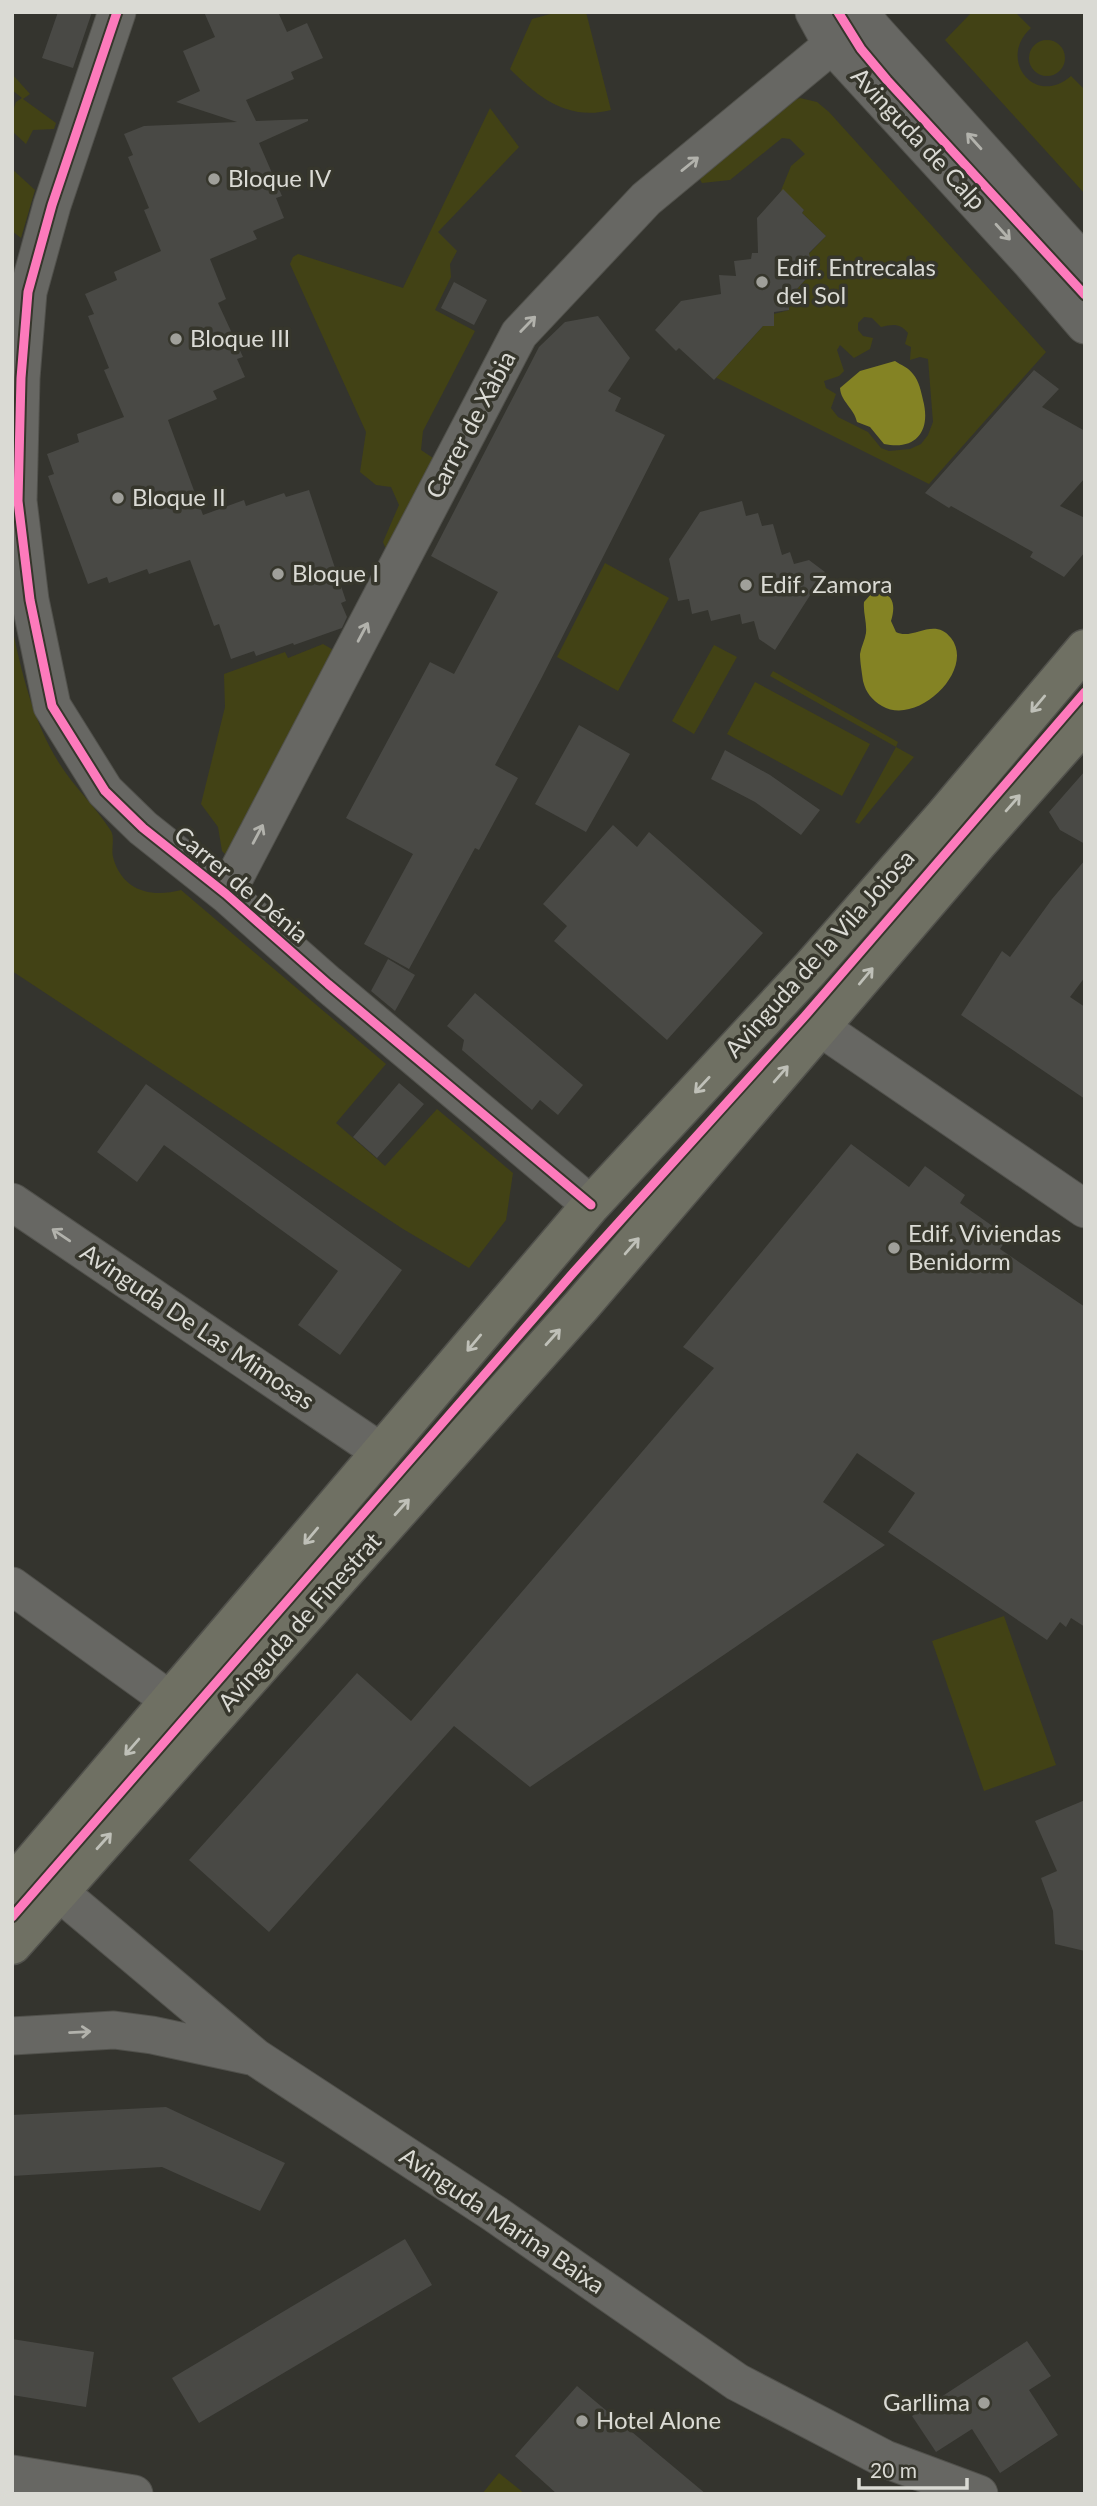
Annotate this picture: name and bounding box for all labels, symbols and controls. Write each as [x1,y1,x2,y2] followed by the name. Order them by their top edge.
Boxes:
[846,61,992,215] street label: Avinguda de Calp
[966,132,982,150] one-way arrow
[680,157,698,172] one-way arrow
[228,163,332,192] place label: Bloque IV
[206,171,222,187] marker: Bloque IV
[995,223,1012,240] one-way arrow
[776,252,936,309] place label: Edif. Entrecalas del Sol
[754,274,770,290] marker: Edif. Entrecalas del Sol
[520,316,537,333] one-way arrow
[190,323,290,352] place label: Bloque III
[168,331,184,347] marker: Bloque III
[419,346,521,503] street label: Carrer de Xàbia
[132,482,226,511] place label: Bloque II
[110,490,126,506] marker: Bloque II
[292,558,379,587] place label: Bloque I
[270,566,286,582] marker: Bloque I
[760,569,892,598] place label: Edif. Zamora
[738,577,754,593] marker: Edif. Zamora
[357,622,371,643] one-way arrow
[1030,695,1046,713] one-way arrow
[1005,794,1021,812] one-way arrow
[169,819,315,948] street label: Carrer de Dénia
[252,824,266,845] one-way arrow
[718,843,920,1063] street label: Avinguda de la Vila Joiosa
[858,967,873,985] one-way arrow
[773,1066,789,1084] one-way arrow
[694,1076,711,1093] one-way arrow
[908,1218,1061,1275] place label: Edif. Viviendas Benidorm
[52,1228,71,1243] one-way arrow
[75,1237,320,1415] street label: Avinguda De Las Mimosas
[624,1238,640,1256] one-way arrow
[886,1240,902,1256] marker: Edif. Viviendas Benidorm
[545,1329,562,1346] one-way arrow
[466,1334,482,1352] one-way arrow
[394,1498,410,1516] one-way arrow
[211,1526,387,1716] street label: Avinguda de Finestrat
[303,1526,319,1544] one-way arrow
[124,1737,140,1755] one-way arrow
[96,1832,112,1850] one-way arrow
[69,2025,92,2038] one-way arrow
[395,2140,611,2299] street label: Avinguda Marina Baixa
[883,2387,970,2416] place label: Garllima
[976,2395,992,2411] marker: Garllima
[596,2405,721,2434] place label: Hotel Alone
[574,2413,590,2429] marker: Hotel Alone
[859,2446,968,2490] scale bar
[870,2457,917,2482] text: 20 m

